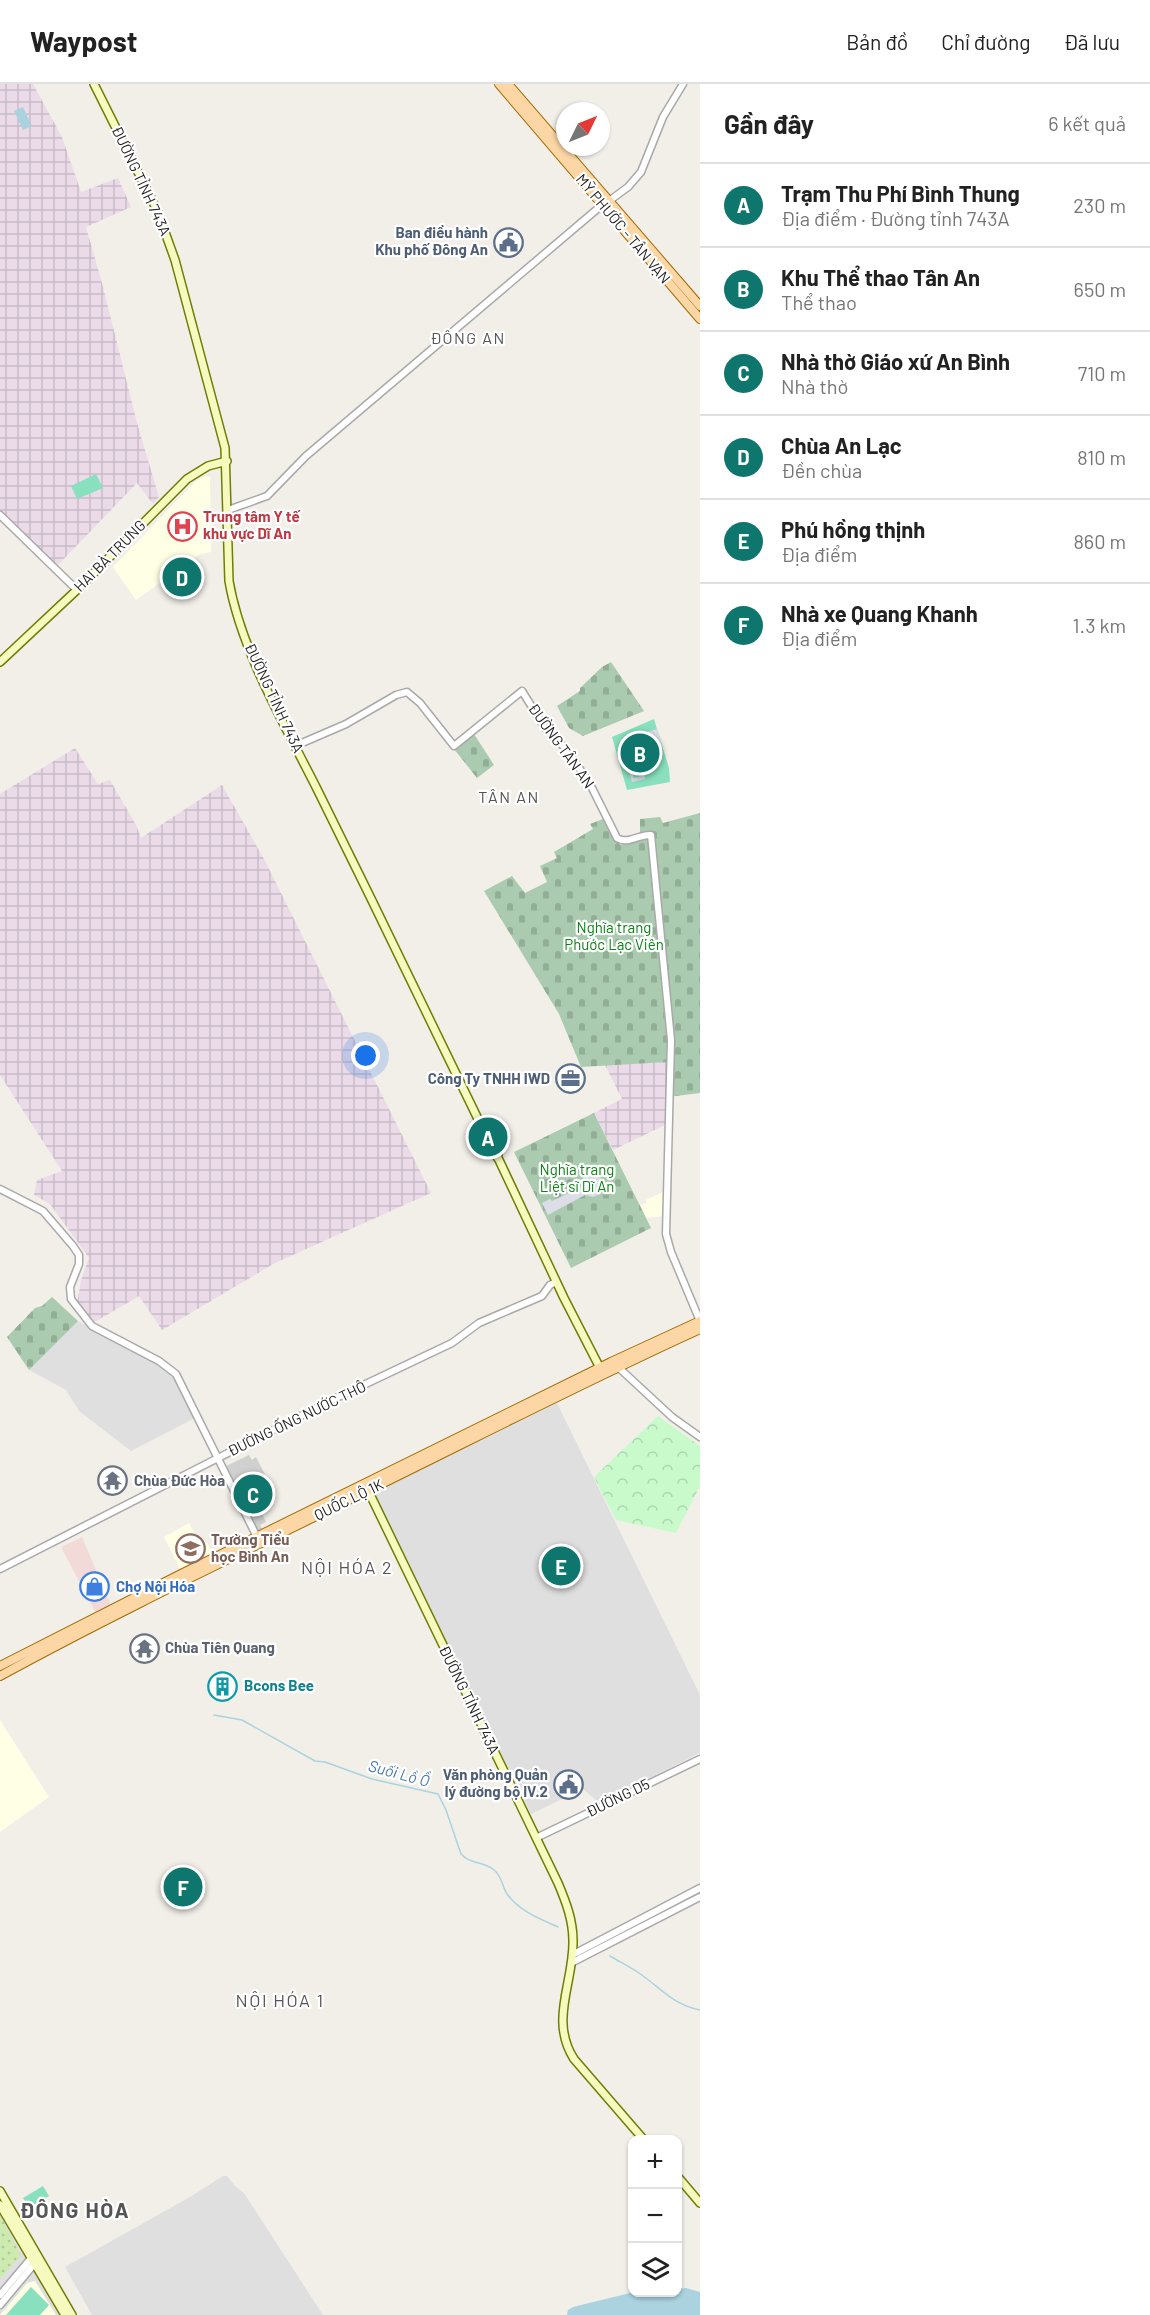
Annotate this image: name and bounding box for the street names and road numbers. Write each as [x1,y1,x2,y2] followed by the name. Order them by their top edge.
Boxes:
[109,123,175,238] street label: ĐƯỜNG TỈNH 743A
[573,170,675,287] street label: MỸ PHƯỚC - TÂN VẠN
[70,516,149,595] street label: HAI BÀ TRƯNG
[242,640,308,755] street label: ĐƯỜNG TỈNH 743A
[525,699,599,791] street label: ĐƯỜNG TÂN AN
[224,1376,369,1459] street label: ĐƯỜNG ỐNG NƯỚC THÔ
[311,1474,386,1524] street label: QUỐC LỘ 1K
[436,1642,504,1757] street label: ĐƯỜNG TỈNH 743A
[583,1774,652,1820] street label: ĐƯỜNG D5

